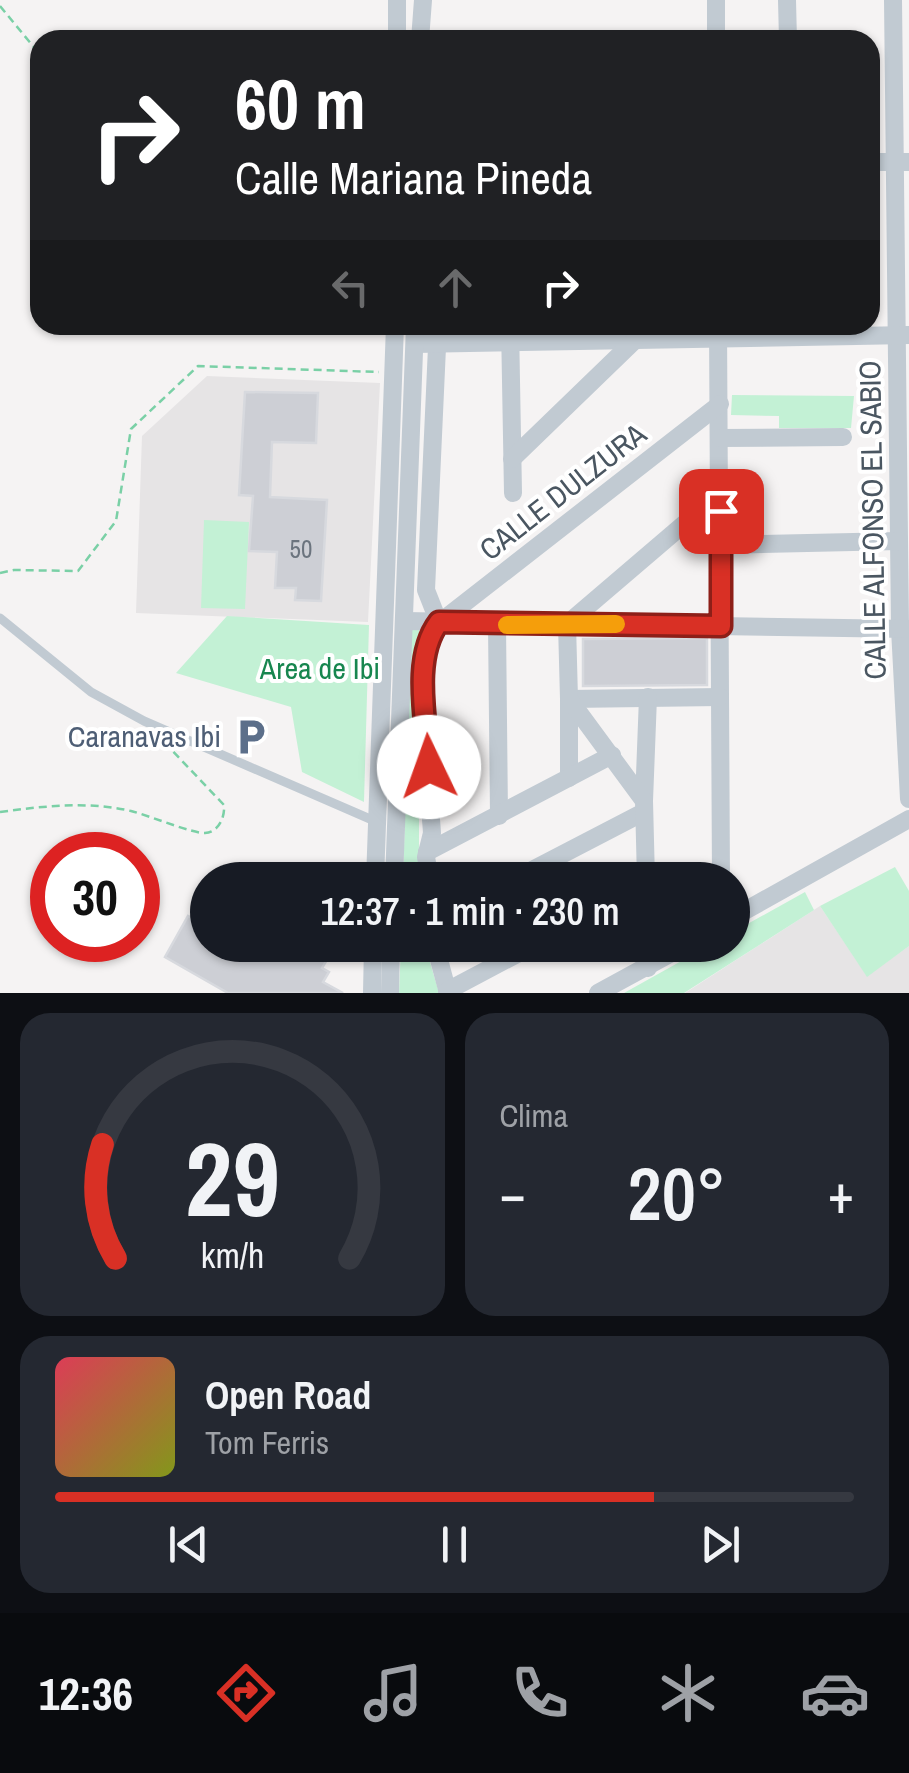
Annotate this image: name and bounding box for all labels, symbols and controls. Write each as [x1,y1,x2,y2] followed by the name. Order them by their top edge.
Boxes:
[235,57,366,151] text: 60 m
[70,70,200,200] icon: right
[235,147,592,208] text: Calle Mariana Pineda
[323,260,378,315] icon: left
[428,260,483,315] icon: ahead
[533,260,588,315] icon: right
[849,360,895,680] street label: CALLE ALFONSO EL SABIO
[471,413,654,569] street label: CALLE DULZURA
[679,469,764,554] pin
[694,484,749,539] icon: arrive
[290,532,312,566] house number: 50
[259,648,380,688] park label: Area de Ibi
[377,715,481,819] position arrow
[68,716,221,756] place label: Caranavas Ibi
[230,716,272,758] parking icon: Caranavas Ibi
[30,832,160,962] speed limit sign: 30
[320,886,620,937] text: 12:37 · 1 min · 230 m
[500,1094,568,1137] text: Clima
[185,1108,280,1248] text: 29
[628,1142,726,1243] text: 20°
[500,1156,526,1230] text: −
[828,1156,854,1230] text: +
[200,1231,264,1279] text: km/h
[205,1370,371,1421] text: Open Road
[205,1421,329,1464] text: Tom Ferris
[161,1517,216,1572] icon: previous
[427,1517,482,1572] icon: pause
[693,1517,748,1572] icon: next
[211,1658,281,1728] icon: directions
[358,1658,428,1728] icon: music
[505,1658,575,1728] icon: phone
[653,1658,723,1728] icon: climate
[800,1658,870,1728] icon: car
[39,1663,133,1724] text: 12:36

